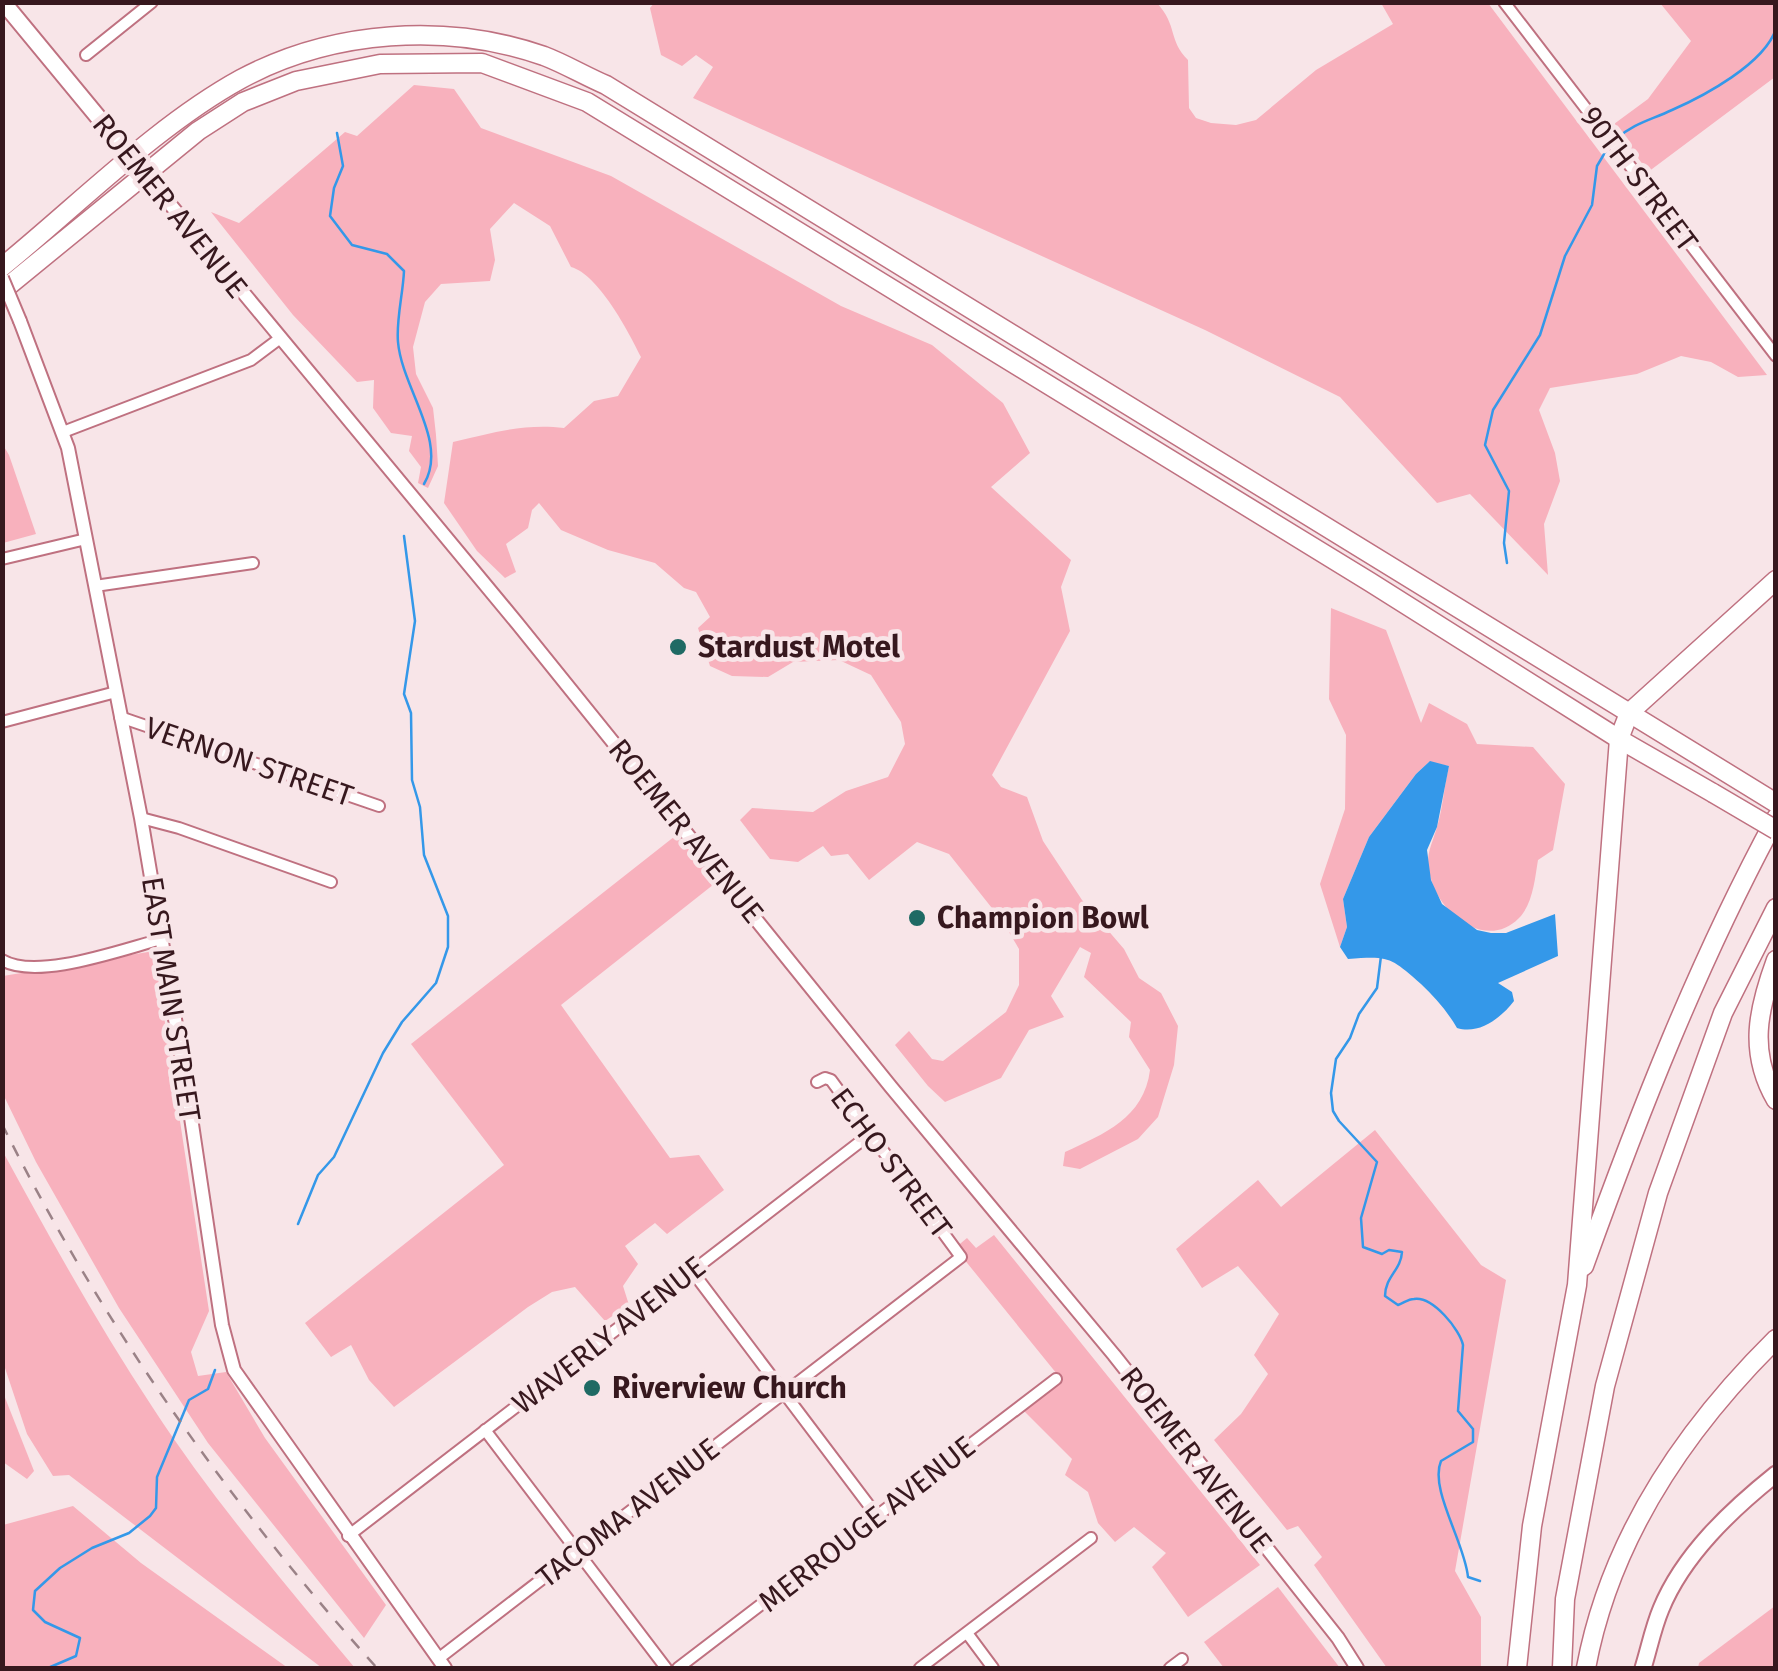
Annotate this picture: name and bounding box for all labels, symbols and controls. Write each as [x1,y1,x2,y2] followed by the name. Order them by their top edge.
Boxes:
[1573,99,1706,259] street label: 90TH STREET
[85,107,255,305] street label: ROEMER AVENUE
[698,629,900,665] place label: Stardust Motel
[667,636,689,658] marker: Stardust Motel
[140,710,358,815] street label: VERNON STREET
[601,732,771,930] street label: ROEMER AVENUE
[134,874,208,1124] street label: EAST MAIN STREET
[937,900,1149,936] place label: Champion Bowl
[906,907,928,929] marker: Champion Bowl
[823,1081,959,1246] street label: ECHO STREET
[505,1248,713,1422] street label: WAVERLY AVENUE
[1112,1360,1280,1560] street label: ROEMER AVENUE
[612,1370,847,1406] place label: Riverview Church
[581,1377,603,1399] marker: Riverview Church
[752,1428,982,1620] street label: MERROUGE AVENUE
[529,1430,727,1596] street label: TACOMA AVENUE

